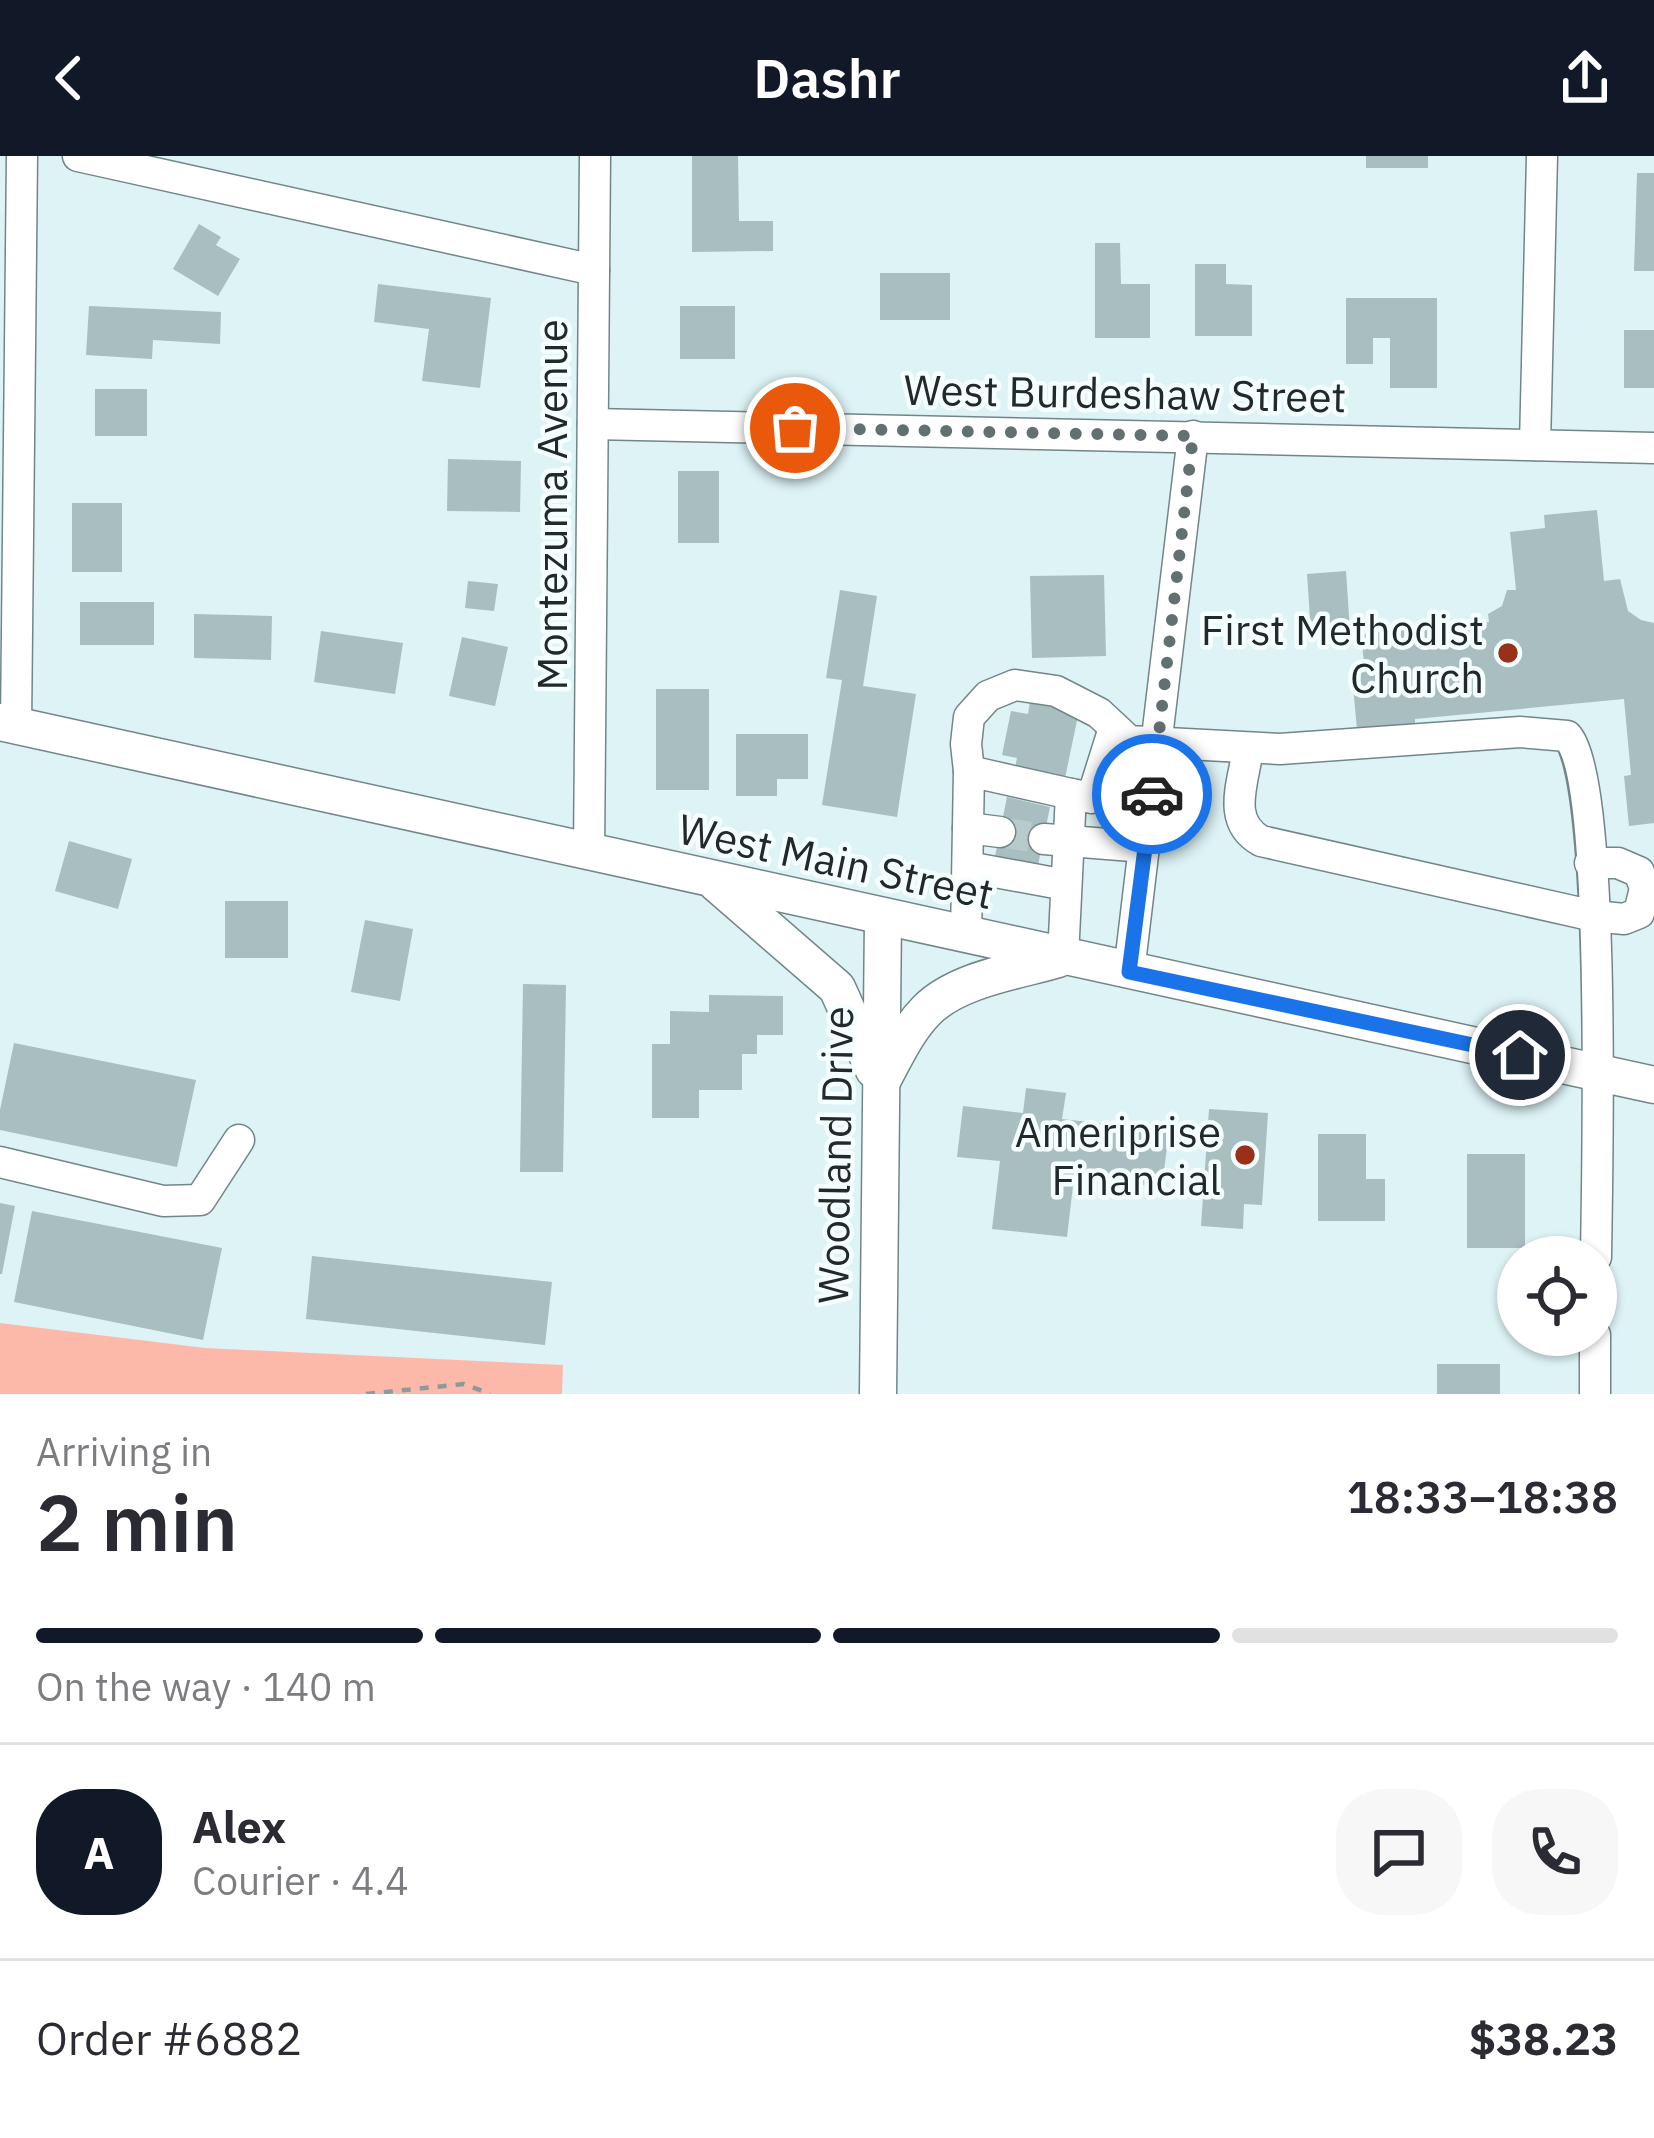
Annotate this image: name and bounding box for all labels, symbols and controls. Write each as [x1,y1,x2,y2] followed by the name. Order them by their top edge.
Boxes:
[753,43,901,113] text: Dashr
[36,45,102,111] icon: back
[1552,45,1618,111] icon: share
[524,319,579,691] street label: Montezuma Avenue
[903,362,1347,424] street label: West Burdeshaw Street
[744,377,846,479] pin
[762,395,828,461] icon: bag
[1201,602,1484,705] place label: First Methodist Church
[1495,640,1521,666] marker: First Methodist Church
[1092,734,1212,854] courier
[1119,761,1185,827] icon: car
[673,801,999,921] street label: West Main Street
[1469,1004,1571,1106] pin
[805,1006,865,1304] street label: Woodland Drive
[1487,1022,1553,1088] icon: home
[1015,1104,1221,1207] place label: Ameriprise Financial
[1232,1142,1258,1168] marker: Ameriprise Financial
[1497,1236,1617,1356] map controls
[1497,1236,1617,1356] button: locate
[36,1426,212,1477] text: Arriving in
[1347,1467,1618,1525] text: 18:33–18:38
[36,1471,238,1572] text: 2 min
[36,1661,376,1712] text: On the way · 140 m
[1336,1789,1462,1915] button: chat
[1492,1789,1618,1915] button: phone
[192,1797,286,1855] text: Alex
[84,1823,114,1881] text: A
[192,1855,409,1906] text: Courier · 4.4
[36,2009,302,2067] text: Order #6882
[1469,2009,1618,2067] text: $38.23

